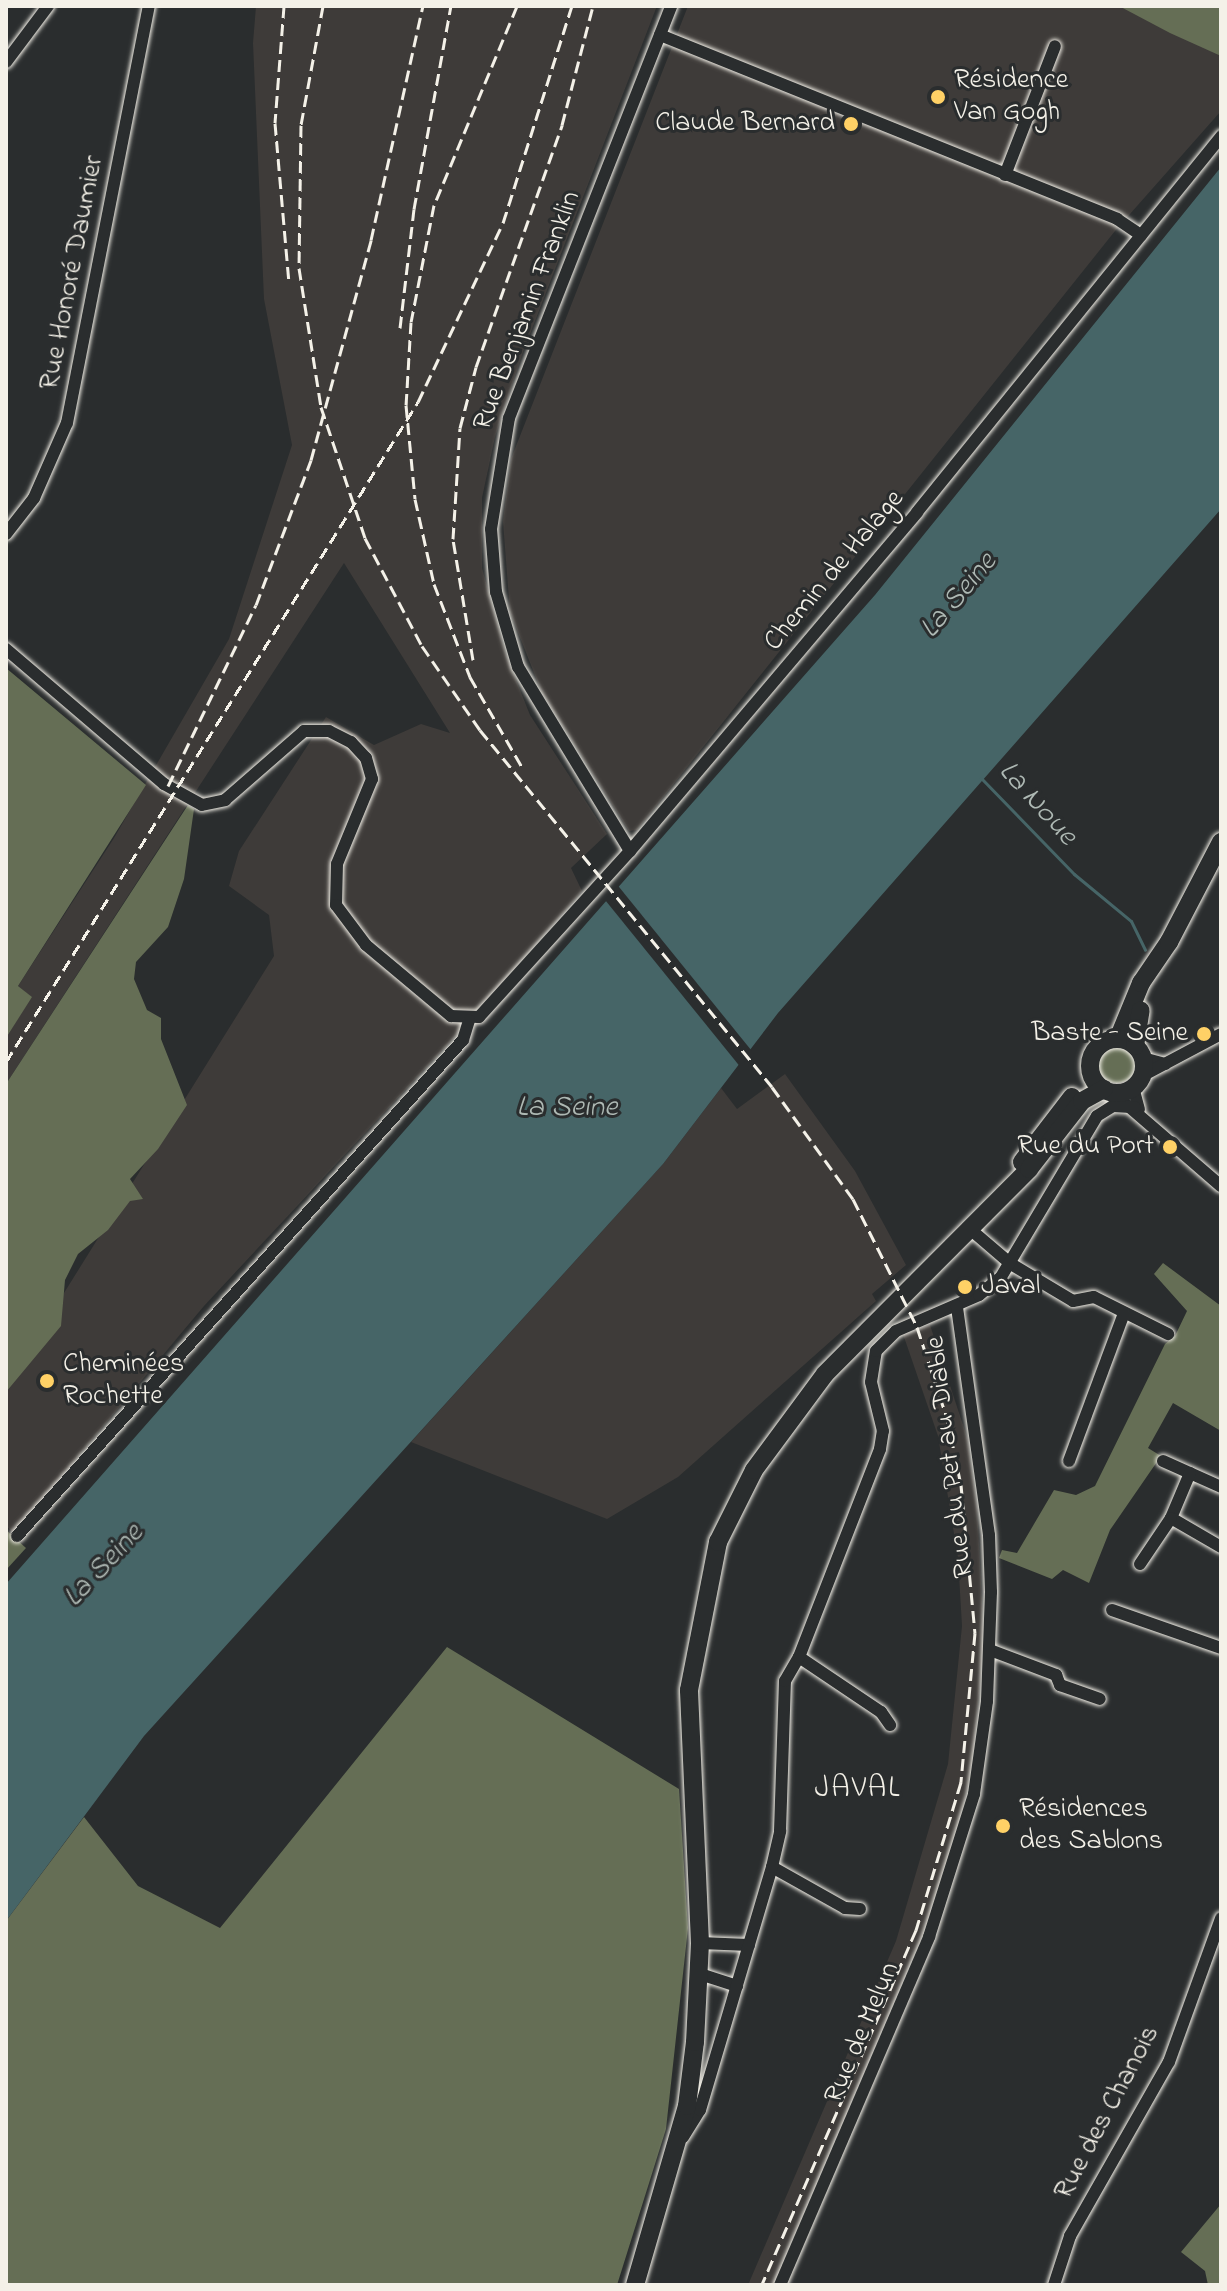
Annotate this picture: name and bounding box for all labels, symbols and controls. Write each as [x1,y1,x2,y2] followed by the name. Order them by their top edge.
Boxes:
[954,64,1068,130] place label: Résidence Van Gogh
[929,88,947,106] marker: Résidence Van Gogh
[655,107,835,141] place label: Claude Bernard
[842,115,860,133] marker: Claude Bernard
[34,153,112,393] street label: Rue Honoré Daumier
[467,187,589,435] street label: Rue Benjamin Franklin
[758,483,912,659] street label: Chemin de Halage
[913,546,1005,646] water label: La Seine
[990,754,1084,854] water label: La Noue
[1031,1017,1188,1051] place label: Baste - Seine
[1195,1025,1213,1043] marker: Baste - Seine
[516,1090,618,1126] water label: La Seine
[1017,1130,1154,1164] place label: Rue du Port
[1161,1138,1179,1156] marker: Rue du Port
[981,1270,1040,1304] place label: Javal
[956,1278,974,1296] marker: Javal
[920,1334,982,1580] street label: Rue du Pet au Diable
[63,1348,184,1414] place label: Cheminées Rochette
[38,1372,56,1390] marker: Cheminées Rochette
[56,1517,152,1615] water label: La Seine
[815,1771,901,1807] district label: JAVAL
[1019,1793,1163,1859] place label: Résidences des Sablons
[994,1817,1012,1835] marker: Résidences des Sablons
[818,1957,908,2109] street label: Rue de Melun
[1048,2020,1168,2206] street label: Rue des Chanois

